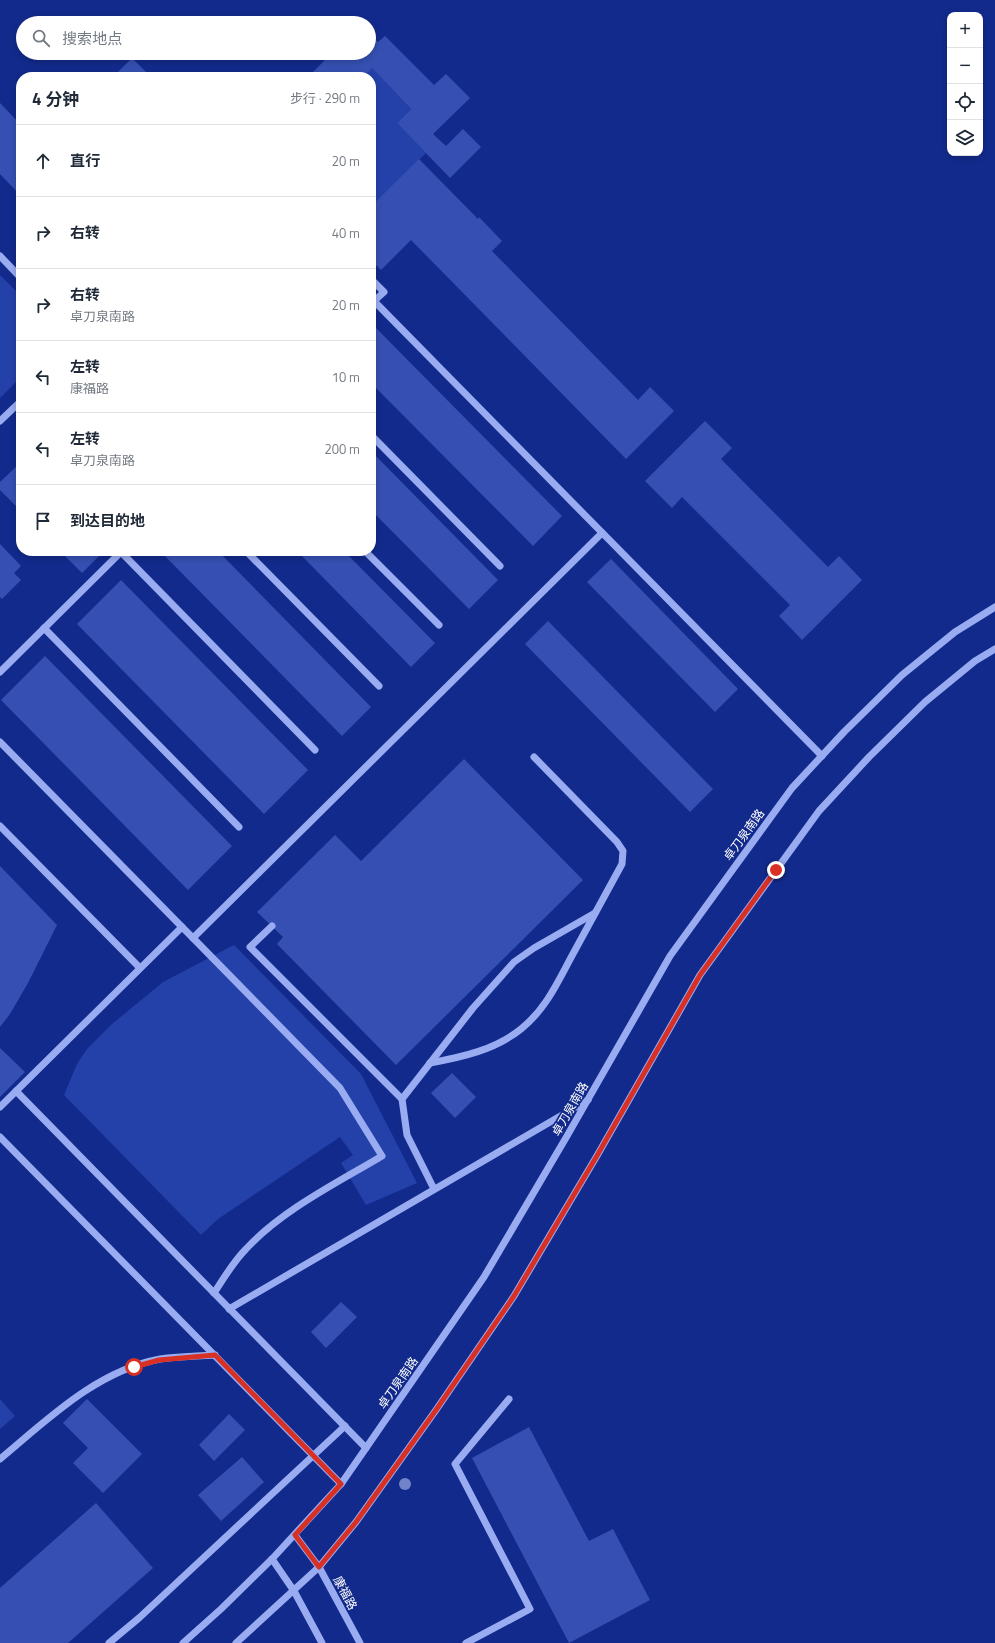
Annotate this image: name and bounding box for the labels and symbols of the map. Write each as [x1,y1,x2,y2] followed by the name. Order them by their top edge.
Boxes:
[718,805,769,865] street label: 卓刀泉南路
[767,861,785,879] route end
[546,1078,593,1139] street label: 卓刀泉南路
[373,1353,423,1413] street label: 卓刀泉南路
[125,1358,143,1376] route start
[329,1572,362,1613] street label: 康福路

